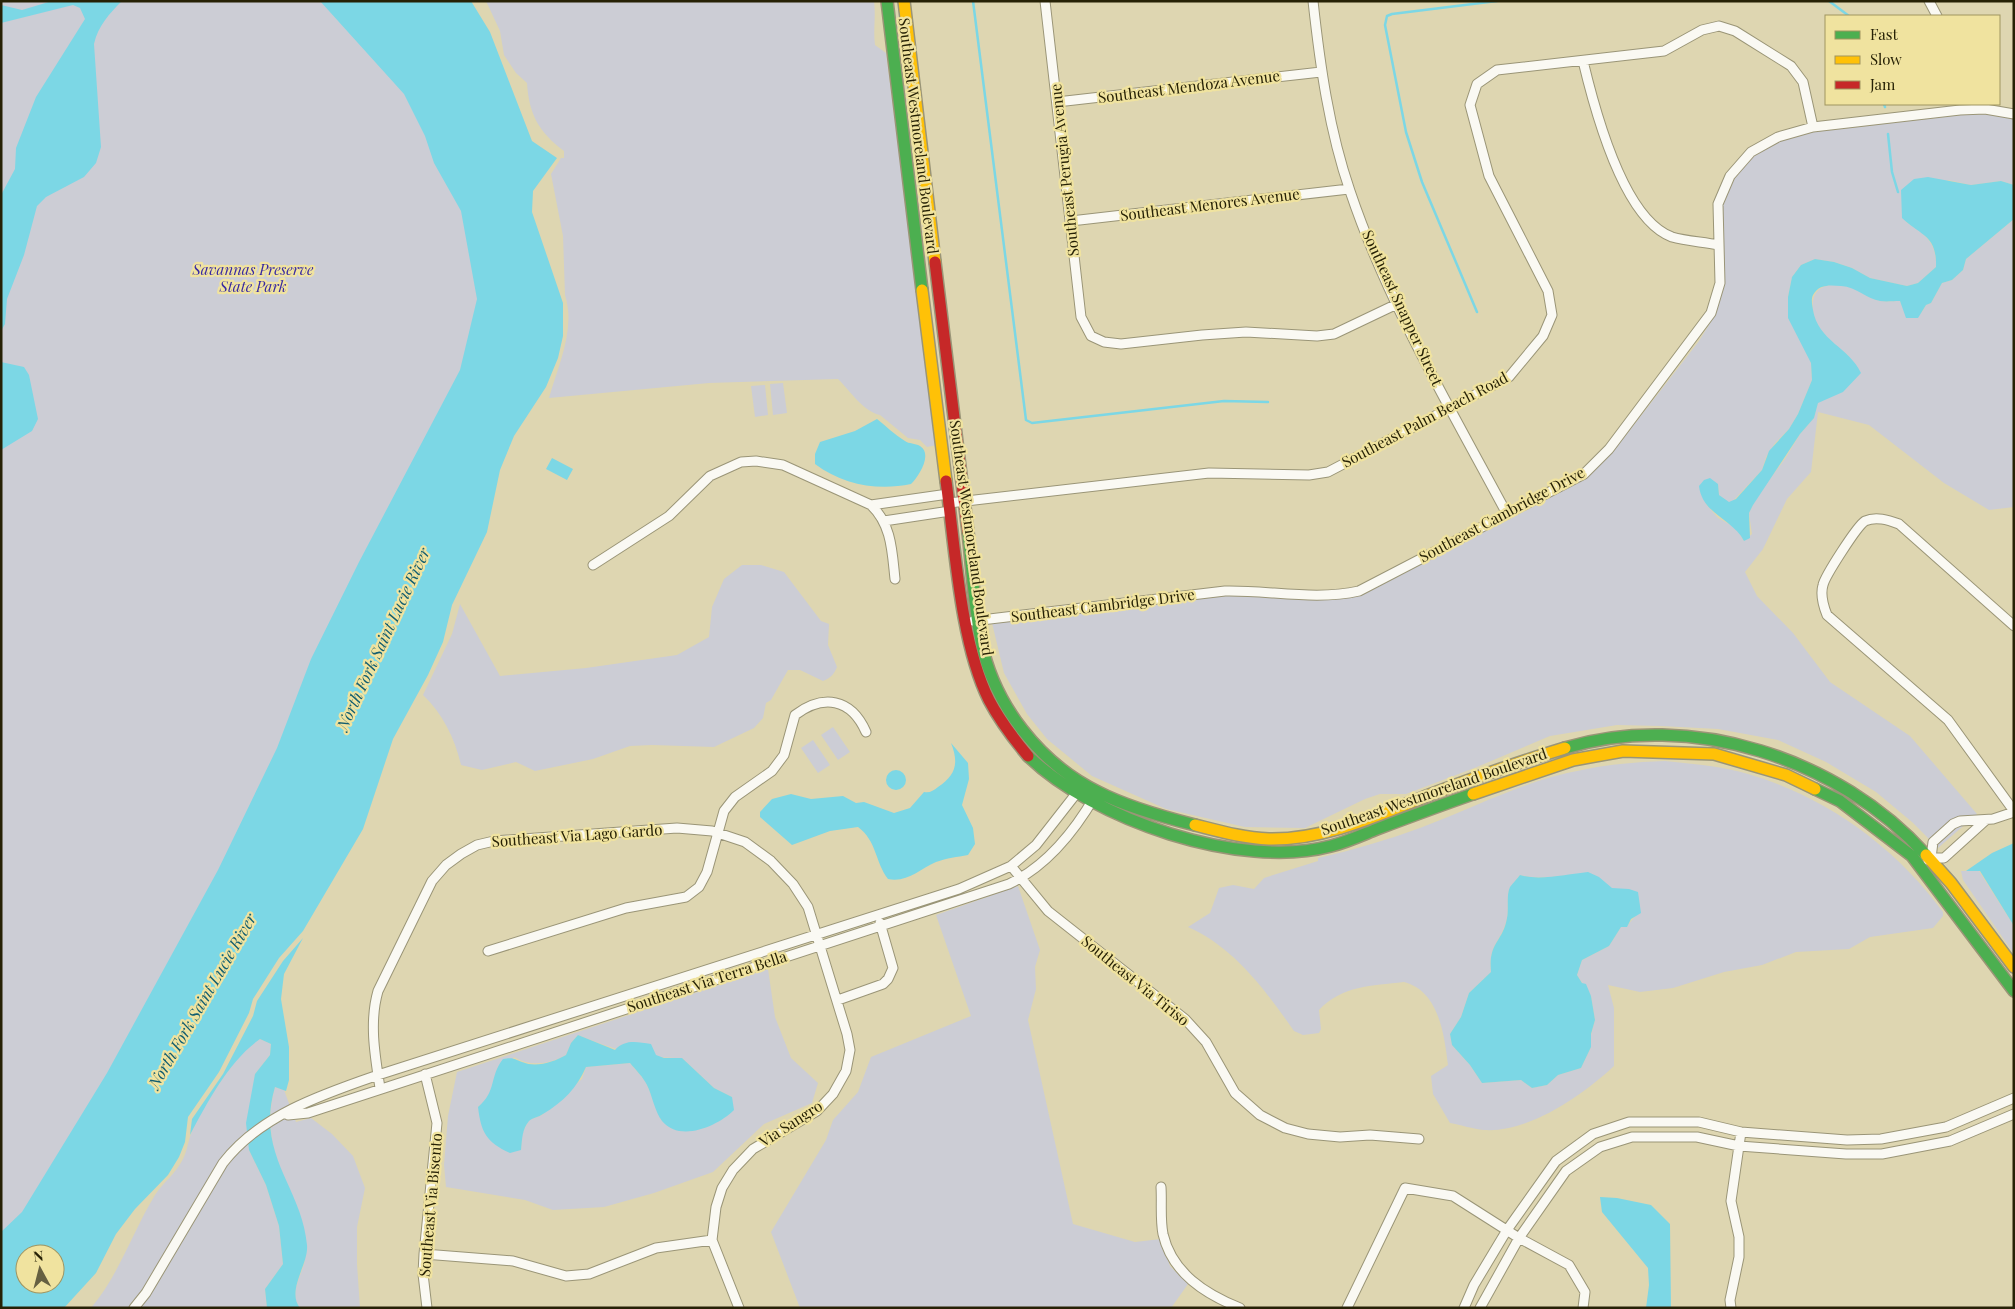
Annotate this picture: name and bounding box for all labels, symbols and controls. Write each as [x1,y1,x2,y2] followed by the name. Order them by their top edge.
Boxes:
[1825,15,2000,105] legend
[895,17,943,255] street label: Southeast Westmoreland Boulevard
[1870,24,1899,44] text: Fast
[1870,49,1902,69] text: Slow
[1097,65,1281,107] street label: Southeast Mendoza Avenue
[1869,74,1896,94] text: Jam
[1045,83,1083,258] street label: Southeast Perugia Avenue
[1119,183,1301,225] street label: Southeast Menores Avenue
[1358,226,1448,389] street label: Southeast Snapper Street
[191,259,314,296] park label: Savannas Preserve State Park
[1338,367,1511,472] street label: Southeast Palm Beach Road
[946,419,998,657] street label: Southeast Westmoreland Boulevard
[1415,462,1588,566] street label: Southeast Cambridge Drive
[330,543,435,735] water label: North Fork Saint Lucie River
[1010,584,1196,626] street label: Southeast Cambridge Drive
[1318,743,1550,839] street label: Southeast Westmoreland Boulevard
[491,819,663,851] street label: Southeast Via Lago Gardo
[142,908,261,1094] water label: North Fork Saint Lucie River
[1078,931,1194,1030] street label: Southeast Via Tiriso
[624,946,790,1016] street label: Southeast Via Terra Bella
[754,1095,826,1152] street label: Via Sangro
[414,1132,446,1278] street label: Southeast Via Bisento
[15,1244,65,1294] north arrow
[32,1246,45,1266] text: N

